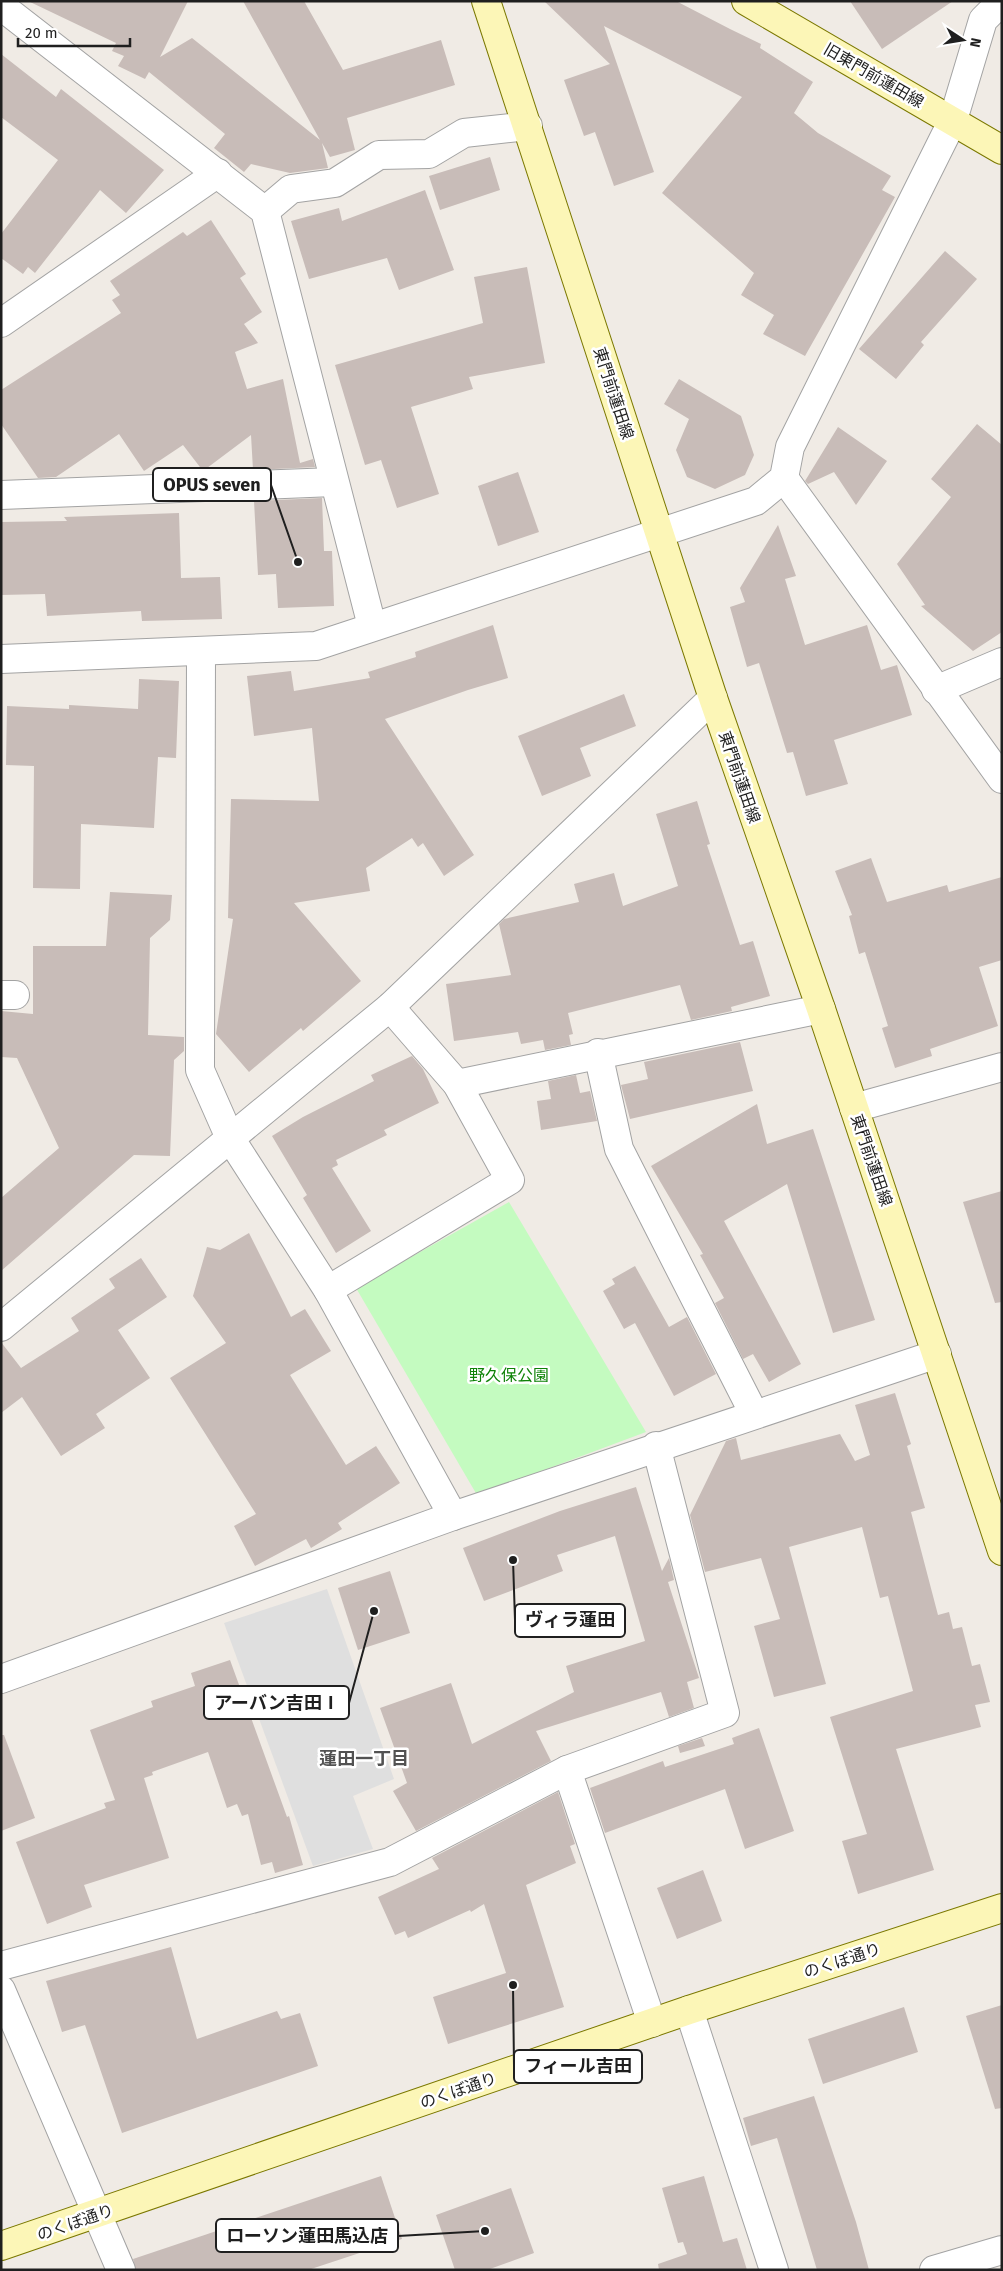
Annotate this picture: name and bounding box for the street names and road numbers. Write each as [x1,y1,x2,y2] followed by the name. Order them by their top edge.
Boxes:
[820,39,927,112] street label: 旧東門前蓮田線
[590,345,637,442] street label: 東門前蓮田線
[715,729,764,826] street label: 東門前蓮田線
[847,1112,896,1209] street label: 東門前蓮田線
[801,1939,883,1982] street label: のくぼ通り
[417,2068,499,2112] street label: のくぼ通り
[34,2200,116,2244] street label: のくぼ通り

